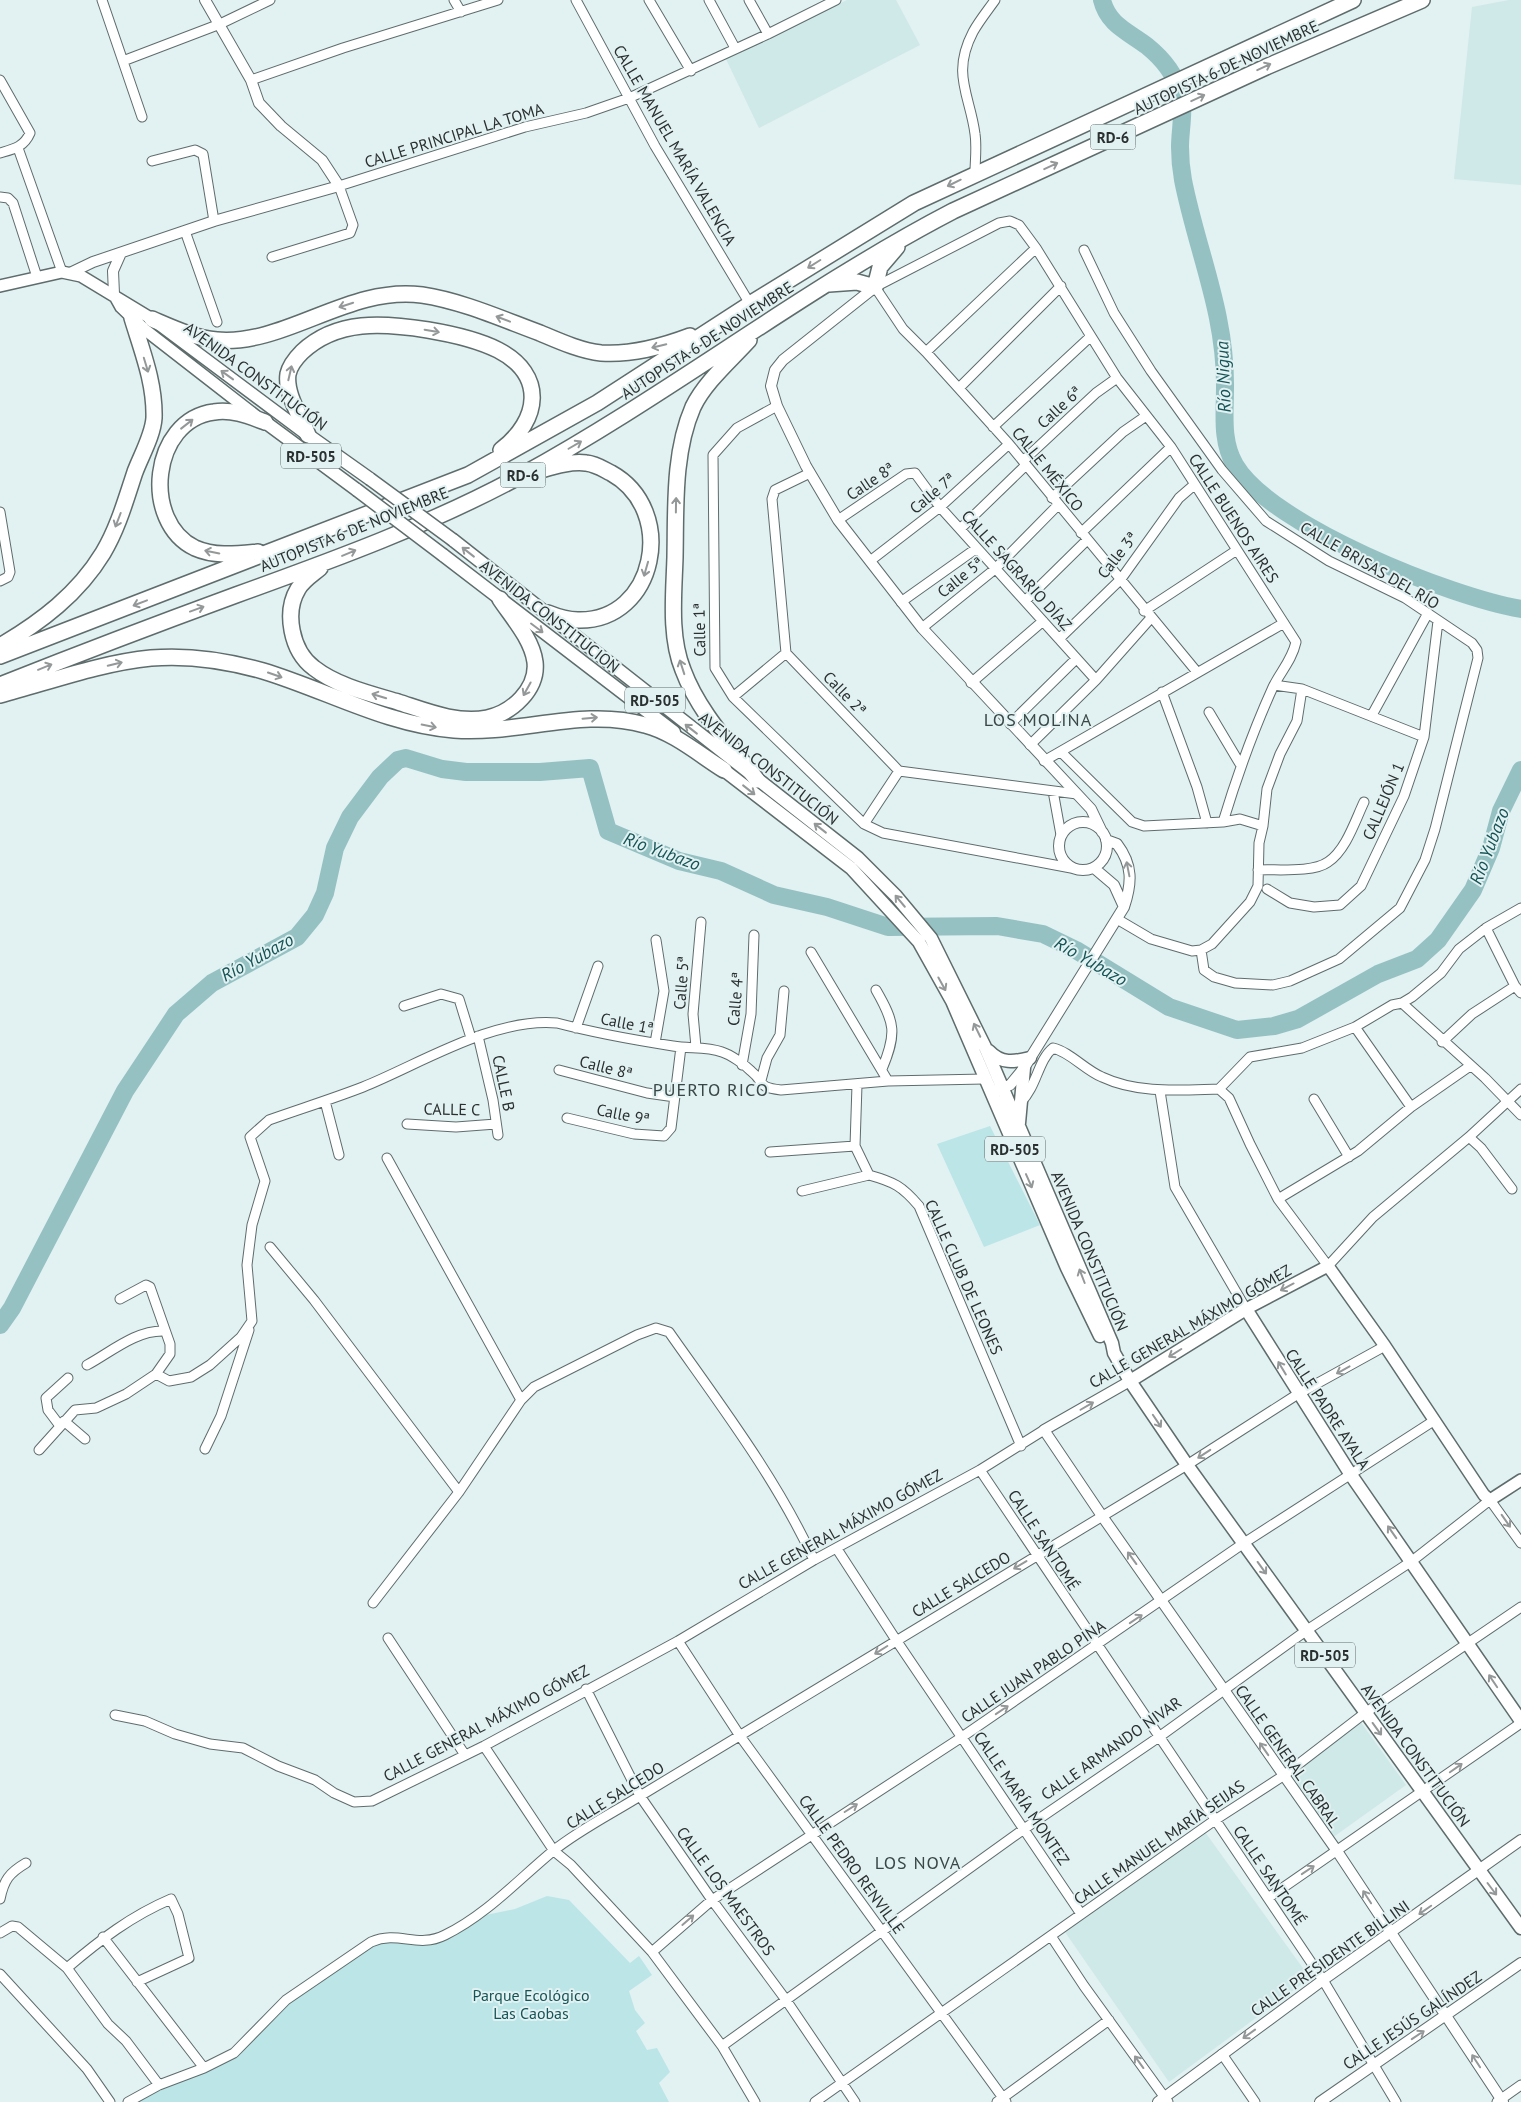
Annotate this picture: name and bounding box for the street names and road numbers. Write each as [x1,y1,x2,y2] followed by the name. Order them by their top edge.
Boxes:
[1130,15,1322,119] street label: AUTOPISTA 6 DE NOVIEMBRE
[609,41,741,249] street label: CALLE MANUEL MARÍA VALENCIA
[362,98,547,172] street label: CALLE PRINCIPAL LA TOMA
[1090,124,1136,150] road number: RD-6
[617,277,797,403] street label: AUTOPISTA 6 DE NOVIEMBRE
[181,317,331,435] street label: AVENIDA CONSTITUCIÓN
[1033,381,1085,433] street label: Calle 6ª
[1008,423,1088,515] street label: CALLE MÉXICO
[281,444,341,468] road number: RD-505
[1185,449,1283,587] street label: CALLE BUENOS AIRES
[842,458,898,504] street label: Calle 8ª
[500,462,546,488] road number: RD-6
[905,468,959,518] street label: Calle 7ª
[257,482,451,576] street label: AUTOPISTA 6 DE NOVIEMBRE
[958,506,1077,635] street label: CALLE SAGRARIO DÍAZ
[1297,517,1443,613] street label: CALLE BRISAS DEL RÍO
[1093,528,1141,582] street label: Calle 3ª
[933,552,987,602] street label: Calle 5ª
[476,555,624,677] street label: AVENIDA CONSTITUCION
[689,603,709,657] street label: Calle 1ª
[819,667,871,719] street label: Calle 2ª
[625,688,685,712] road number: RD-505
[695,707,843,829] street label: AVENIDA CONSTITUCIÓN
[1358,759,1408,843] street label: CALLEJÓN 1
[669,956,693,1010] street label: Calle 5ª
[723,972,747,1026] street label: Calle 4ª
[599,1008,655,1038] street label: Calle 1ª
[578,1051,634,1083] street label: Calle 8ª
[488,1053,520,1113] street label: CALLE B
[424,1099,480,1119] street label: CALLE C
[595,1099,651,1129] street label: Calle 9ª
[985,1136,1045,1162] road number: RD-505
[1047,1168,1133,1334] street label: AVENIDA CONSTITUCIÓN
[921,1196,1007,1358] street label: CALLE CLUB DE LEONES
[1085,1260,1295,1392] street label: CALLE GENERAL MÁXIMO GÓMEZ
[1281,1345,1375,1474] street label: CALLE PADRE AYALA
[735,1464,946,1594] street label: CALLE GENERAL MÁXIMO GÓMEZ
[1004,1486,1084,1594] street label: CALLE SANTOMÉ
[908,1547,1014,1621] street label: CALLE SALCEDO
[957,1615,1109,1727] street label: CALLE JUAN PABLO PINA
[1295,1642,1355,1668] road number: RD-505
[380,1660,593,1786] street label: CALLE GENERAL MÁXIMO GÓMEZ
[1357,1680,1475,1830] street label: AVENIDA CONSTITUCIÓN
[1231,1681,1345,1831] street label: CALLE GENERAL CABRAL
[1037,1692,1185,1804] street label: CALLE ARMANDO NIVAR
[970,1727,1074,1869] street label: CALLE MARÍA MONTEZ
[562,1757,668,1833] street label: CALLE SALCEDO
[1069,1775,1249,1909] street label: CALLE MANUEL MARÍA SEIJAS
[795,1790,909,1938] street label: CALLE PEDRO RENVILLE
[1229,1821,1311,1929] street label: CALLE SANTOMÉ
[672,1823,780,1959] street label: CALLE LOS MAESTROS
[1247,1895,1413,2021] street label: CALLE PRESIDENTE BILLINI
[1339,1966,1485,2074] street label: CALLE JESÚS GALÍNDEZ

